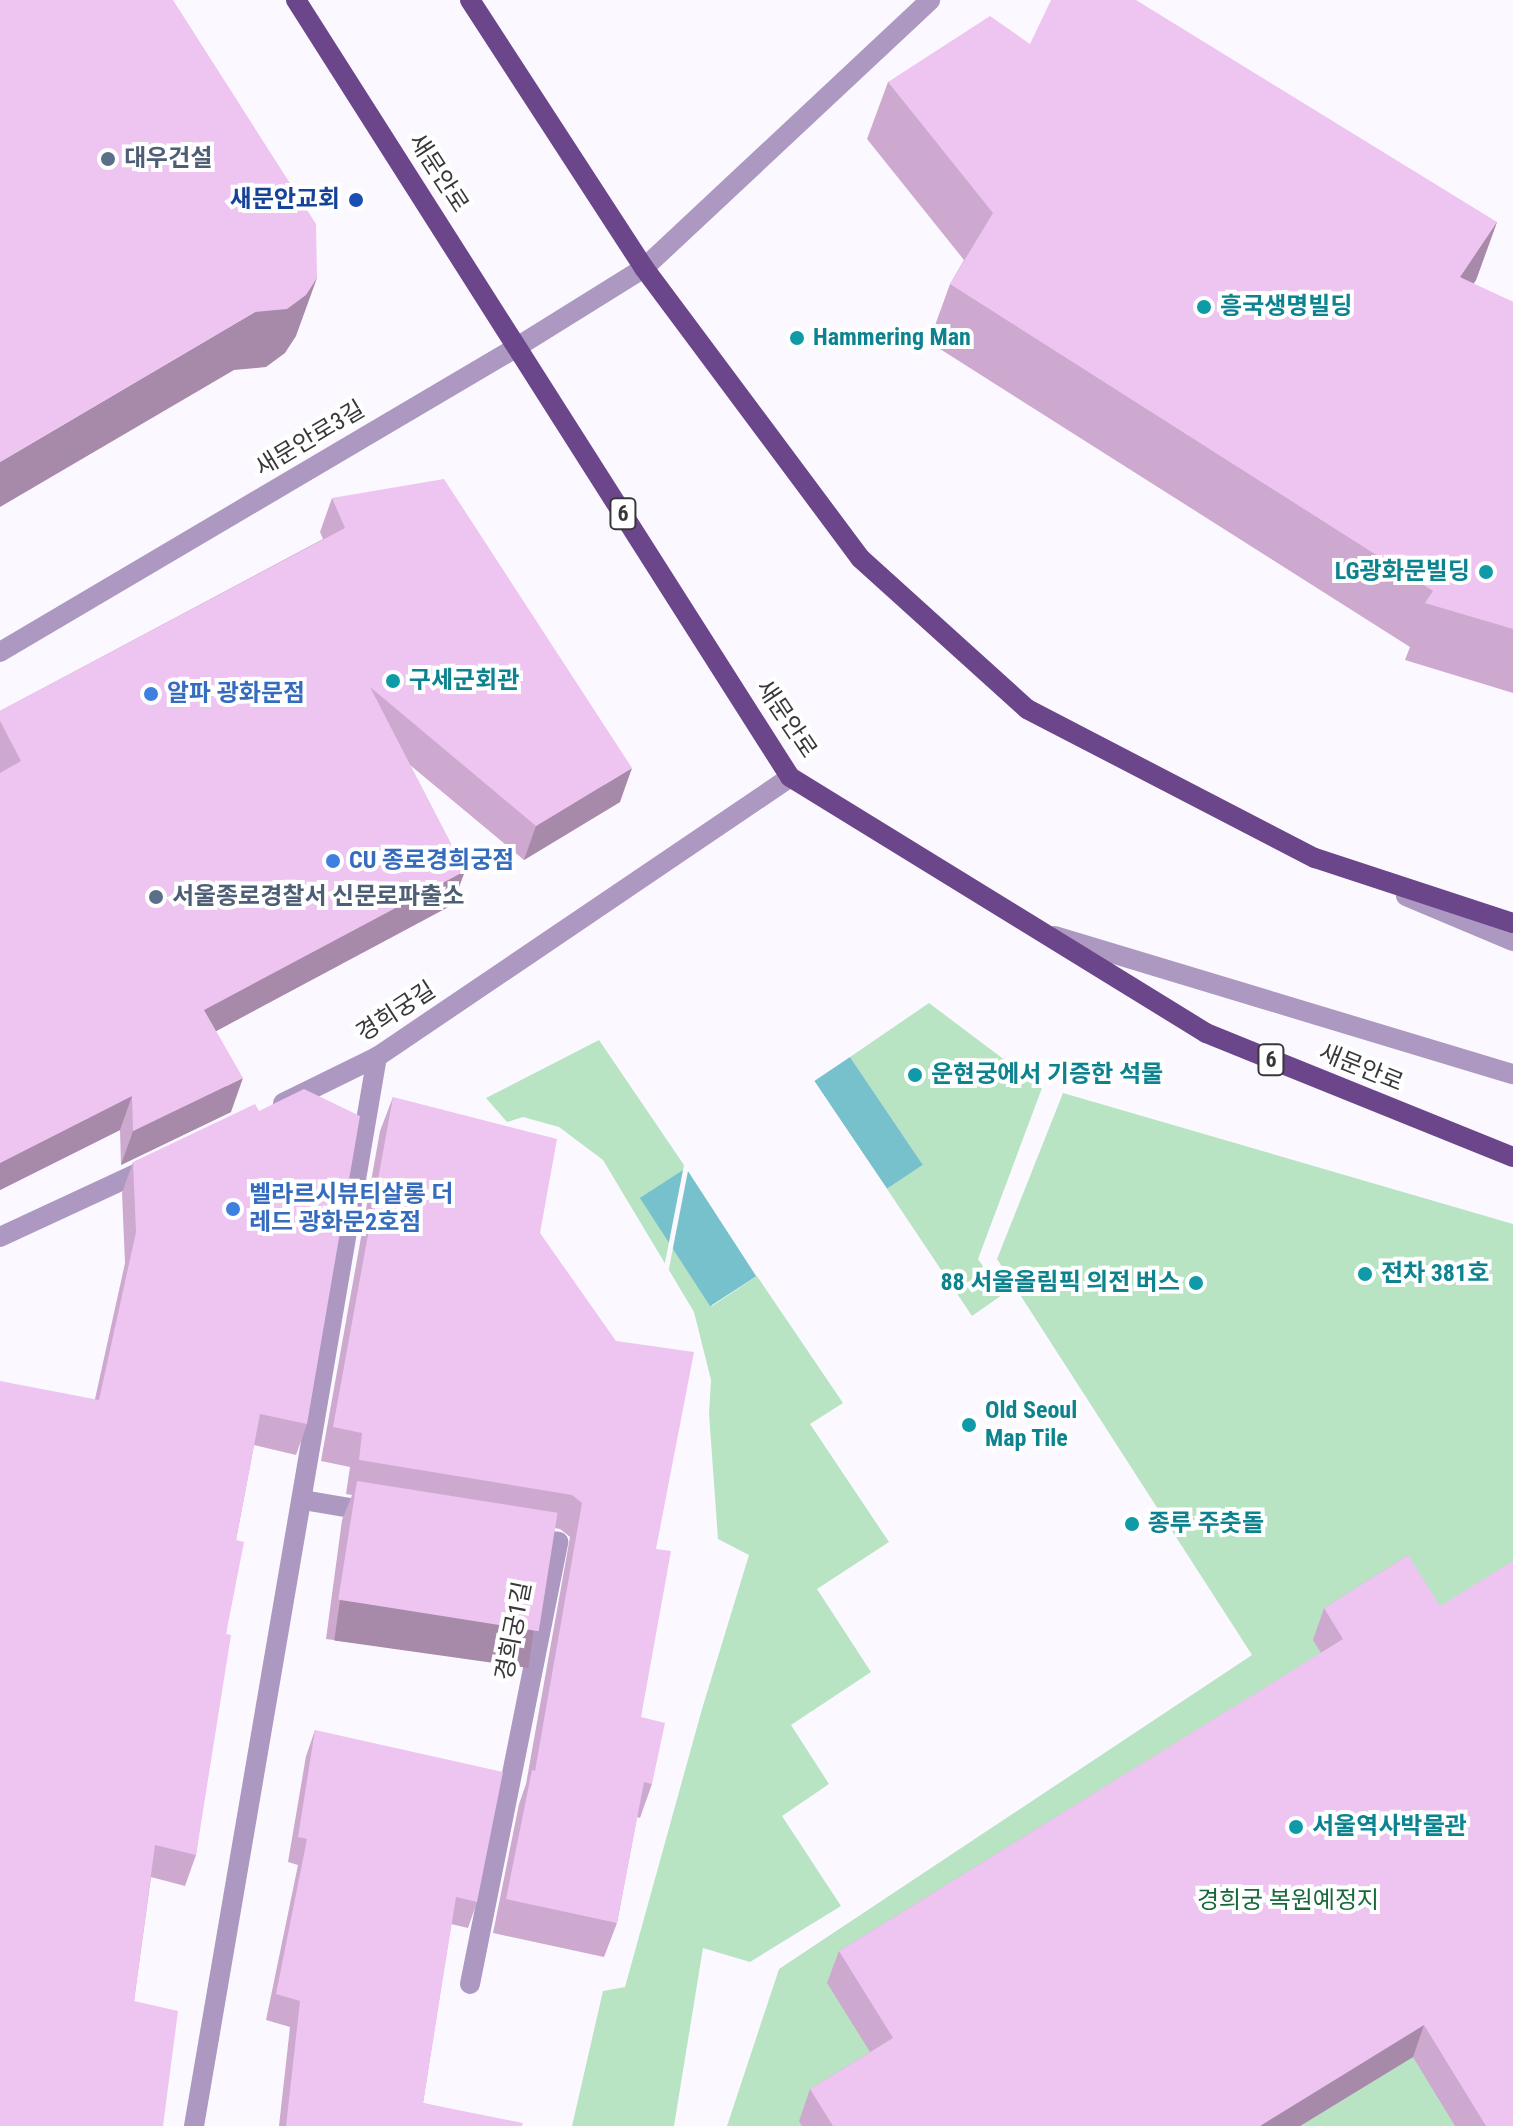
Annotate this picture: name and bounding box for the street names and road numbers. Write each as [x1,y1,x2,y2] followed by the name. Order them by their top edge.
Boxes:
[402,128,474,218] street label: 새문안로
[250,395,370,483] street label: 새문안로3길
[609,496,637,532] road number: 6
[749,674,823,764] street label: 새문안로
[351,976,441,1048] street label: 경희궁길
[1315,1038,1407,1098] street label: 새문안로
[1257,1042,1285,1078] road number: 6
[490,1579,538,1683] street label: 경희궁1길

